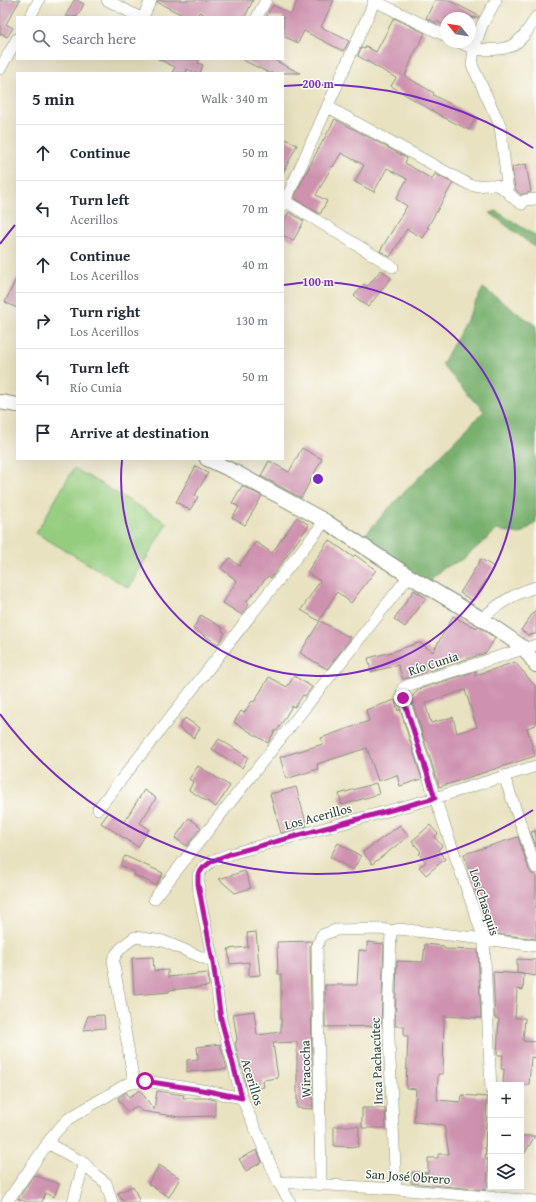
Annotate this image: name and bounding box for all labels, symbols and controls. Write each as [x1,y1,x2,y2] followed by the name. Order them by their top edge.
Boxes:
[440,12,476,48] north arrow
[16,16,284,60] search box
[30,27,52,49] icon: search
[62,28,136,49] text: Search here
[302,75,335,92] text: 200 m
[32,86,74,111] text: 5 min
[201,89,268,108] text: Walk · 340 m
[32,142,54,164] icon: ahead
[70,142,131,163] text: Continue
[242,143,268,162] text: 50 m
[70,189,129,210] text: Turn left
[32,198,54,220] icon: left
[242,199,268,218] text: 70 m
[70,210,118,229] text: Acerillos
[70,245,131,266] text: Continue
[32,254,54,276] icon: ahead
[242,255,268,274] text: 40 m
[70,266,139,285] text: Los Acerillos
[302,273,335,290] text: 100 m
[70,301,141,322] text: Turn right
[32,310,54,332] icon: right
[236,311,268,330] text: 130 m
[70,322,139,341] text: Los Acerillos
[70,357,129,378] text: Turn left
[32,366,54,388] icon: left
[242,367,268,386] text: 50 m
[70,378,122,397] text: Río Cunia
[32,422,54,444] icon: arrive
[70,422,209,443] text: Arrive at destination
[311,472,325,486] centre of rings
[406,646,462,681] street label: Río Cunia
[394,689,412,707] route end
[282,798,354,835] street label: Los Acerillos
[465,866,504,938] street label: Los Chasquis
[365,1017,388,1105] street label: Inca Pachacútec
[295,1039,316,1098] street label: Wiracocha
[236,1056,269,1108] street label: Acerillos
[136,1072,154,1090] route start
[488,1082,524,1190] map controls
[488,1082,524,1118] button: +
[488,1118,524,1154] button: −
[488,1154,524,1190] button: layers
[365,1164,451,1189] street label: San José Obrero

